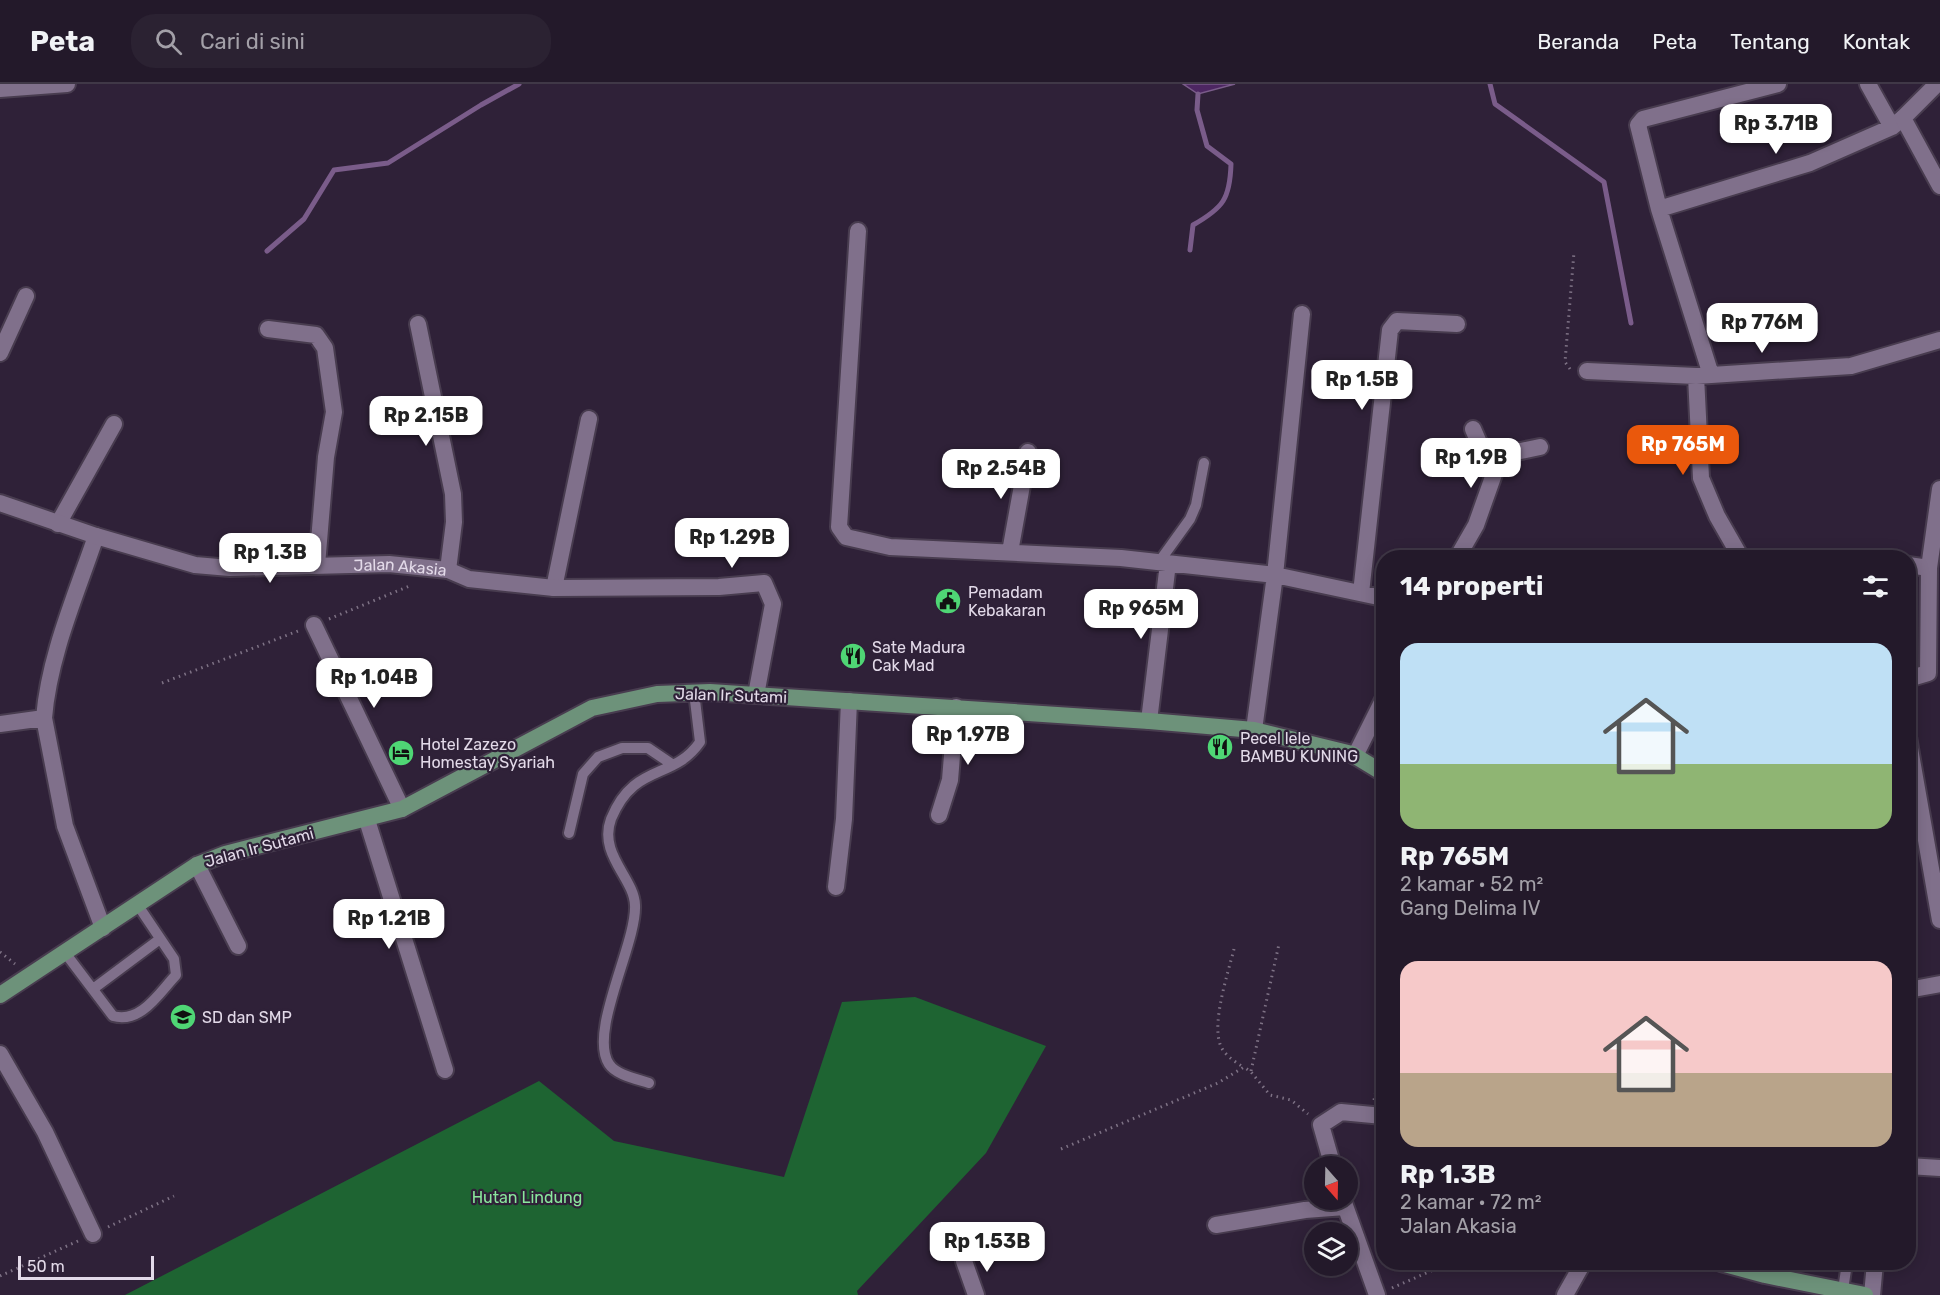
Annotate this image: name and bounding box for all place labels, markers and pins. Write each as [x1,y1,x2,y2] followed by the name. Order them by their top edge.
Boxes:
[1714,104,1838,155] pin: Rp 3.71B
[1707,303,1817,354] pin: Rp 776M
[1307,360,1417,411] pin: Rp 1.5B
[364,396,488,447] pin: Rp 2.15B
[1628,425,1738,476] pin: Rp 765M
[1416,438,1526,489] pin: Rp 1.9B
[939,449,1063,500] pin: Rp 2.54B
[670,518,794,569] pin: Rp 1.29B
[215,533,325,584] pin: Rp 1.3B
[968,583,1046,620] place label: Pemadam Kebakaran
[933,586,963,616] public building icon: Pemadam Kebakaran
[1086,589,1196,640] pin: Rp 965M
[872,638,965,675] place label: Sate Madura Cak Mad
[838,641,868,671] restaurant icon: Sate Madura Cak Mad
[312,658,436,709] pin: Rp 1.04B
[906,715,1030,766] pin: Rp 1.97B
[1240,729,1358,766] place label: Pecel lele BAMBU KUNING
[1205,732,1235,762] restaurant icon: Pecel lele BAMBU KUNING
[420,735,555,772] place label: Hotel Zazezo Homestay Syariah
[386,738,416,768] hotel icon: Hotel Zazezo Homestay Syariah
[327,899,451,950] pin: Rp 1.21B
[168,1002,198,1032] school or university icon: SD dan SMP
[202,1008,292,1027] place label: SD dan SMP
[925,1222,1049,1273] pin: Rp 1.53B

